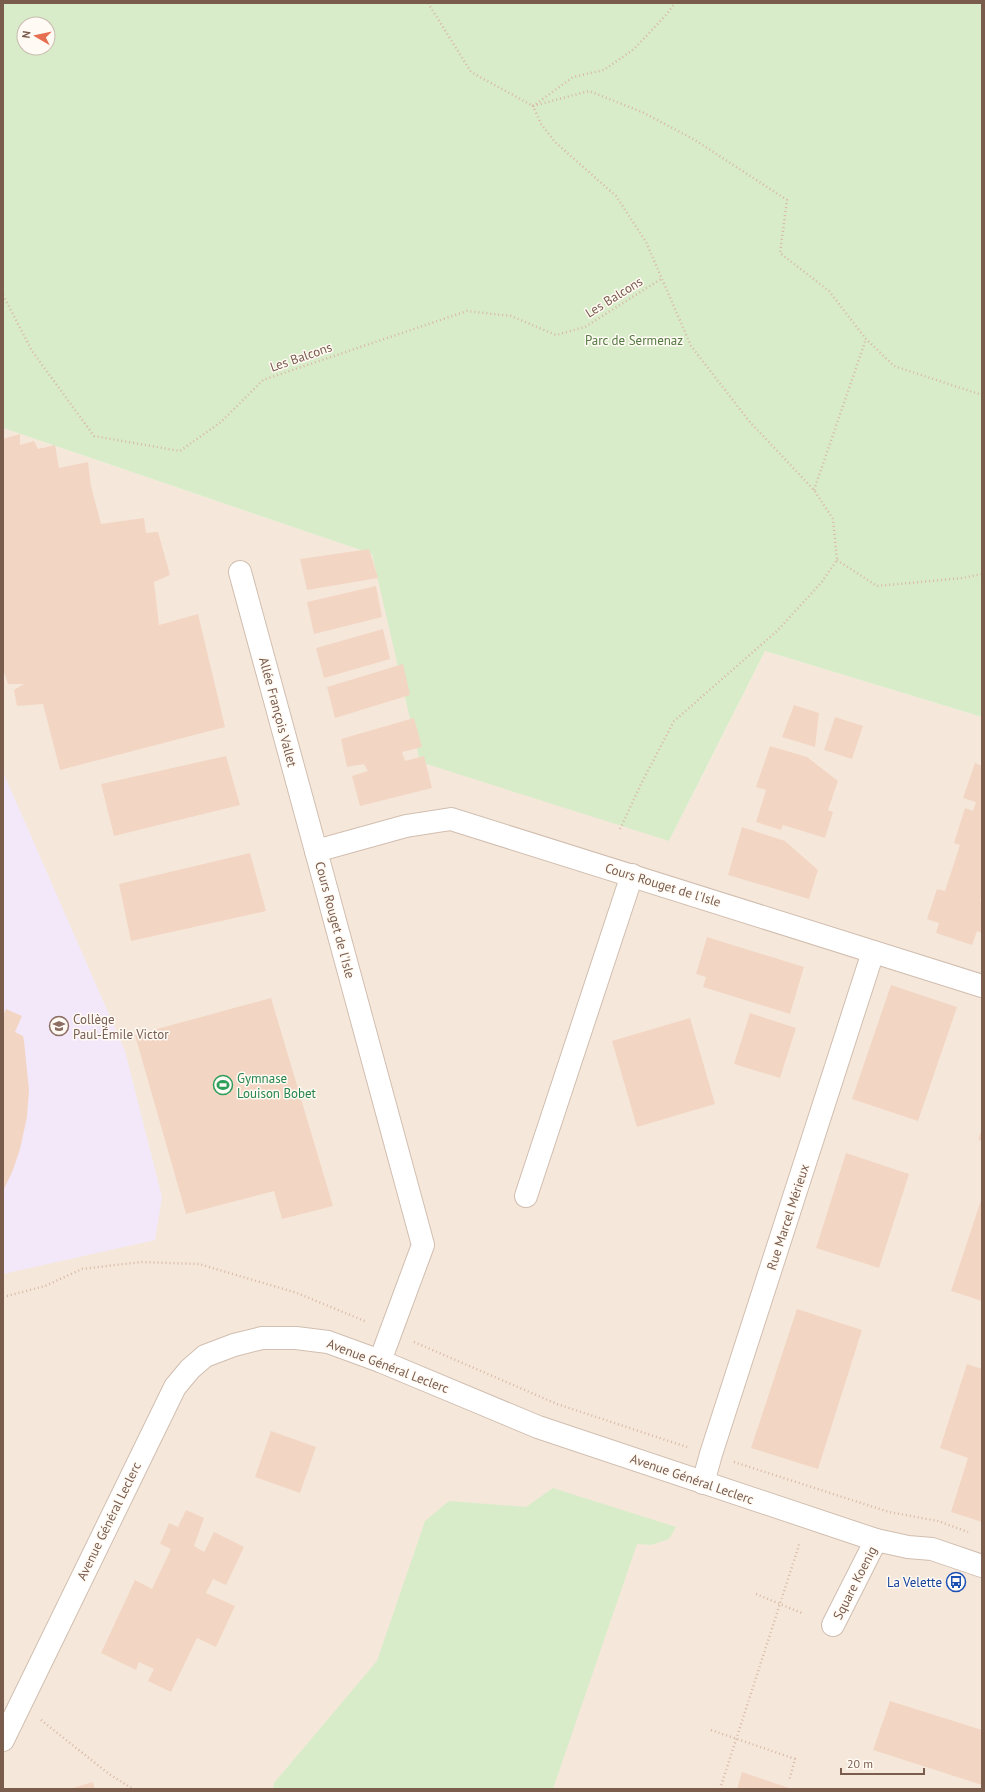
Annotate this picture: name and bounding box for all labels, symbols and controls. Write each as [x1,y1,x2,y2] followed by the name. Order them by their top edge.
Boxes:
[16,16,56,56] north arrow
[19,30,34,39] text: N
[582,273,646,321] street label: Les Balcons
[585,332,683,349] park label: Parc de Sermenaz
[268,338,334,376] street label: Les Balcons
[255,655,301,769] street label: Allée François Vallet
[603,859,723,911] street label: Cours Rouget de l'Isle
[311,860,359,980] street label: Cours Rouget de l'Isle
[73,1011,169,1043] place label: Collège Paul-Émile Victor
[48,1015,70,1037] school or university icon: Collège Paul-Émile Victor
[237,1070,317,1102] place label: Gymnase Louison Bobet
[212,1074,234,1096] sports icon: Gymnase Louison Bobet
[763,1162,813,1272] street label: Rue Marcel Mérieux
[325,1335,452,1397] street label: Avenue Général Leclerc
[628,1450,756,1508] street label: Avenue Général Leclerc
[73,1459,145,1583] street label: Avenue Général Leclerc
[829,1543,881,1623] street label: Square Koenig
[945,1571,967,1593] bus stop icon: La Velette
[887,1574,942,1591] place label: La Velette
[841,1750,924,1776] scale bar
[847,1756,873,1771] text: 20 m

